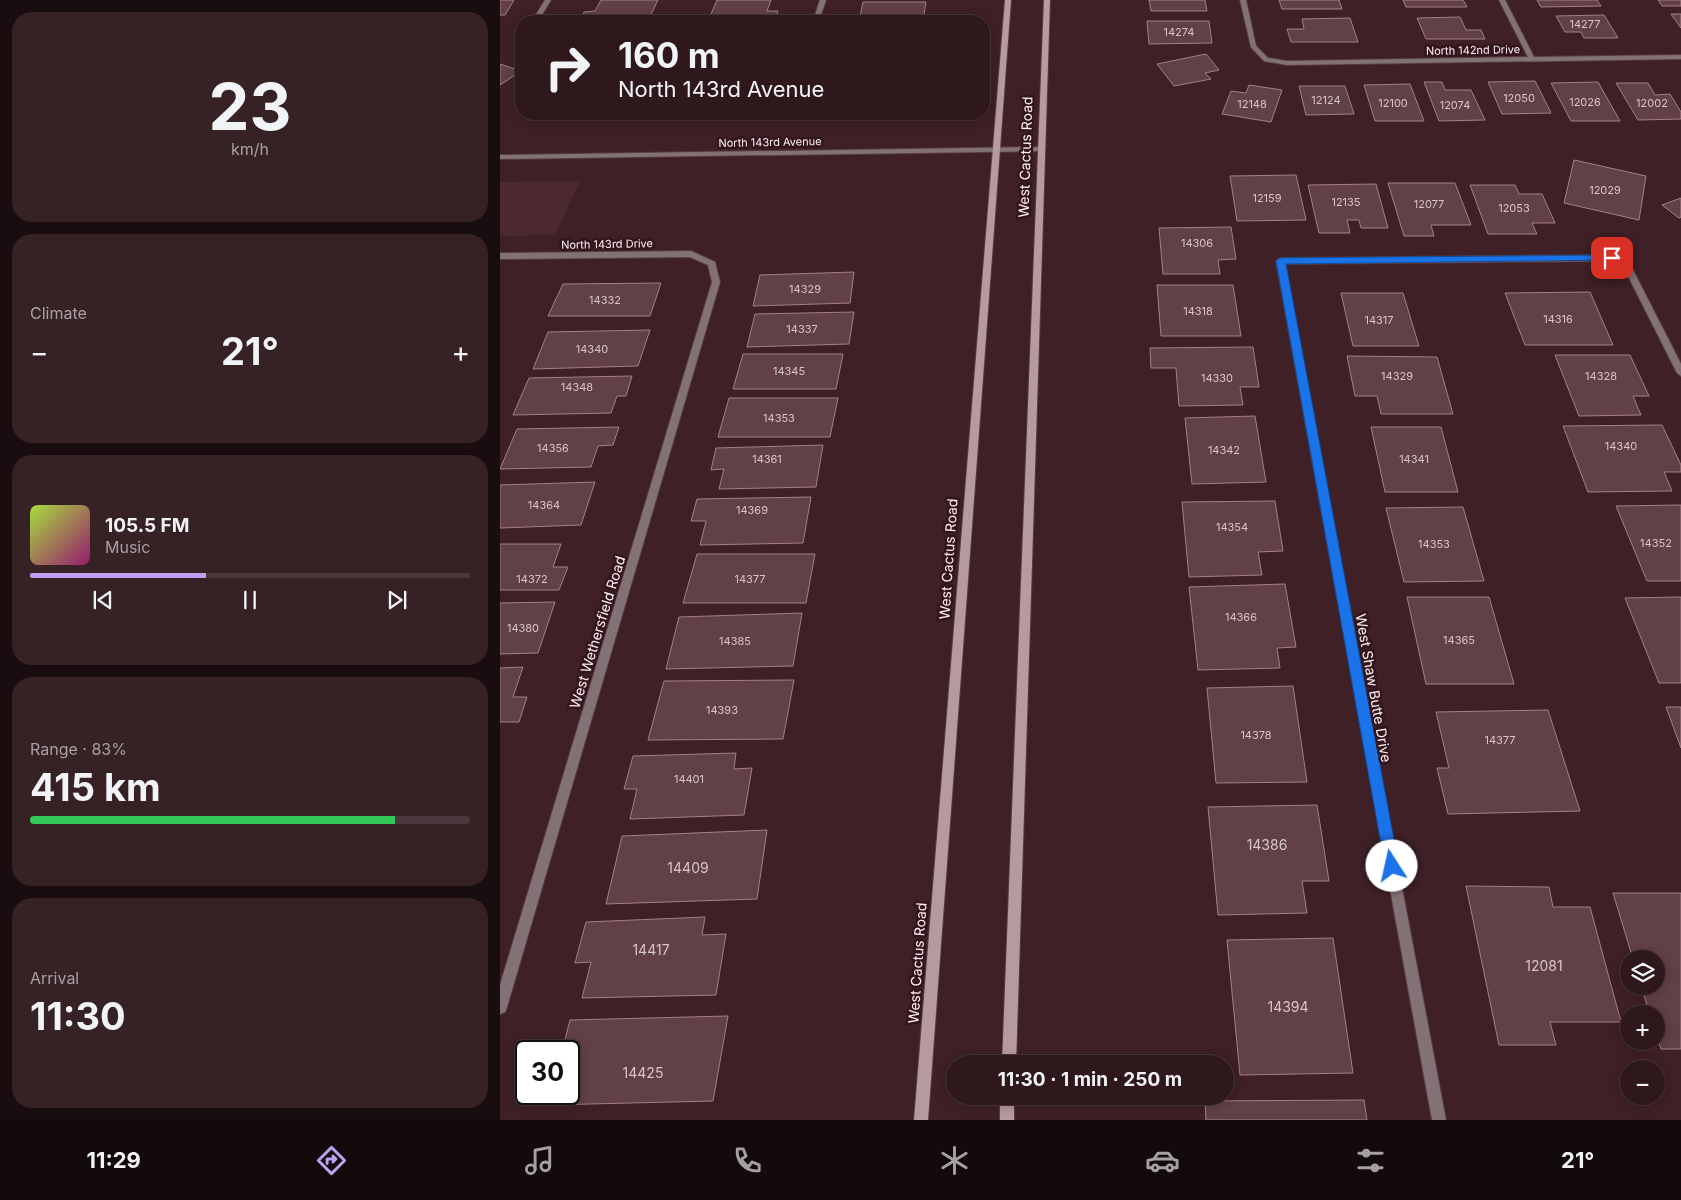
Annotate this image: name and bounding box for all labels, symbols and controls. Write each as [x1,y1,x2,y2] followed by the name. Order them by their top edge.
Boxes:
[1570,17,1600,31] house number: 14277
[1164,25,1194,39] house number: 14274
[618,34,720,76] text: 160 m
[535,35,600,100] icon: right
[1426,42,1520,58] street label: North 142nd Drive
[209,67,291,146] text: 23
[618,76,824,102] text: North 143rd Avenue
[1503,91,1535,105] house number: 12050
[1311,93,1341,107] house number: 12124
[1569,95,1601,109] house number: 12026
[1014,96,1036,218] street label: West Cactus Road
[1378,96,1408,110] house number: 12100
[1636,96,1668,110] house number: 12002
[1237,97,1267,111] house number: 12148
[1440,98,1470,112] house number: 12074
[718,134,822,150] street label: North 143rd Avenue
[231,139,269,159] text: km/h
[1589,183,1621,197] house number: 12029
[1252,191,1282,205] house number: 12159
[1331,195,1361,209] house number: 12135
[1414,197,1444,211] house number: 12077
[1498,201,1530,215] house number: 12053
[561,236,653,252] street label: North 143rd Drive
[1181,236,1213,250] house number: 14306
[1591,237,1633,279] pin
[1598,244,1626,272] icon: arrive
[789,282,821,296] house number: 14329
[589,293,621,307] house number: 14332
[30,303,87,323] text: Climate
[1183,304,1213,318] house number: 14318
[1543,312,1573,326] house number: 14316
[1364,313,1394,327] house number: 14317
[786,322,818,336] house number: 14337
[221,328,279,374] text: 21°
[30,335,49,369] text: −
[451,335,470,369] text: +
[576,342,608,356] house number: 14340
[773,364,805,378] house number: 14345
[1381,369,1413,383] house number: 14329
[1585,369,1617,383] house number: 14328
[1201,371,1233,385] house number: 14330
[561,380,593,394] house number: 14348
[763,411,795,425] house number: 14353
[1605,439,1637,453] house number: 14340
[537,441,569,455] house number: 14356
[1208,443,1240,457] house number: 14342
[752,452,782,466] house number: 14361
[1399,452,1429,466] house number: 14341
[528,498,560,512] house number: 14364
[935,498,961,620] street label: West Cactus Road
[736,503,768,517] house number: 14369
[105,514,189,537] text: 105.5 FM
[1216,520,1248,534] house number: 14354
[1640,536,1672,550] house number: 14352
[105,537,150,557] text: Music
[1418,537,1450,551] house number: 14353
[566,554,628,710] street label: West Wethersfield Road
[516,572,548,586] house number: 14372
[734,572,766,586] house number: 14377
[89,586,117,614] icon: previous
[236,586,264,614] icon: pause
[383,586,411,614] icon: next
[1225,610,1257,624] house number: 14366
[1353,612,1395,764] street label: West Shaw Butte Drive
[507,621,539,635] house number: 14380
[1443,633,1475,647] house number: 14365
[719,634,751,648] house number: 14385
[706,703,738,717] house number: 14393
[1240,728,1272,742] house number: 14378
[1484,733,1516,747] house number: 14377
[30,739,127,759] text: Range · 83%
[30,764,161,810] text: 415 km
[674,772,704,786] house number: 14401
[1247,836,1287,853] house number: 14386
[1365,839,1417,891] position arrow
[667,859,709,876] house number: 14409
[904,902,930,1024] street label: West Cactus Road
[632,941,670,958] house number: 14417
[1620,950,1665,1105] map controls
[1620,950,1665,995] button: layers
[1525,957,1563,974] house number: 12081
[30,968,79,988] text: Arrival
[30,993,126,1039] text: 11:30
[1267,998,1309,1015] house number: 14394
[1620,1005,1665,1050] button: +
[515,1040,580,1105] speed limit sign: 30
[1620,1060,1665,1105] button: −
[623,1064,663,1081] house number: 14425
[998,1068,1182,1091] text: 11:30 · 1 min · 250 m
[314,1143,349,1178] icon: directions
[522,1143,557,1178] icon: music
[730,1143,765,1178] icon: phone
[937,1143,972,1178] icon: climate
[1145,1143,1180,1178] icon: car
[1353,1143,1388,1178] icon: filters
[86,1147,141,1173] text: 11:29
[1561,1147,1594,1173] text: 21°

